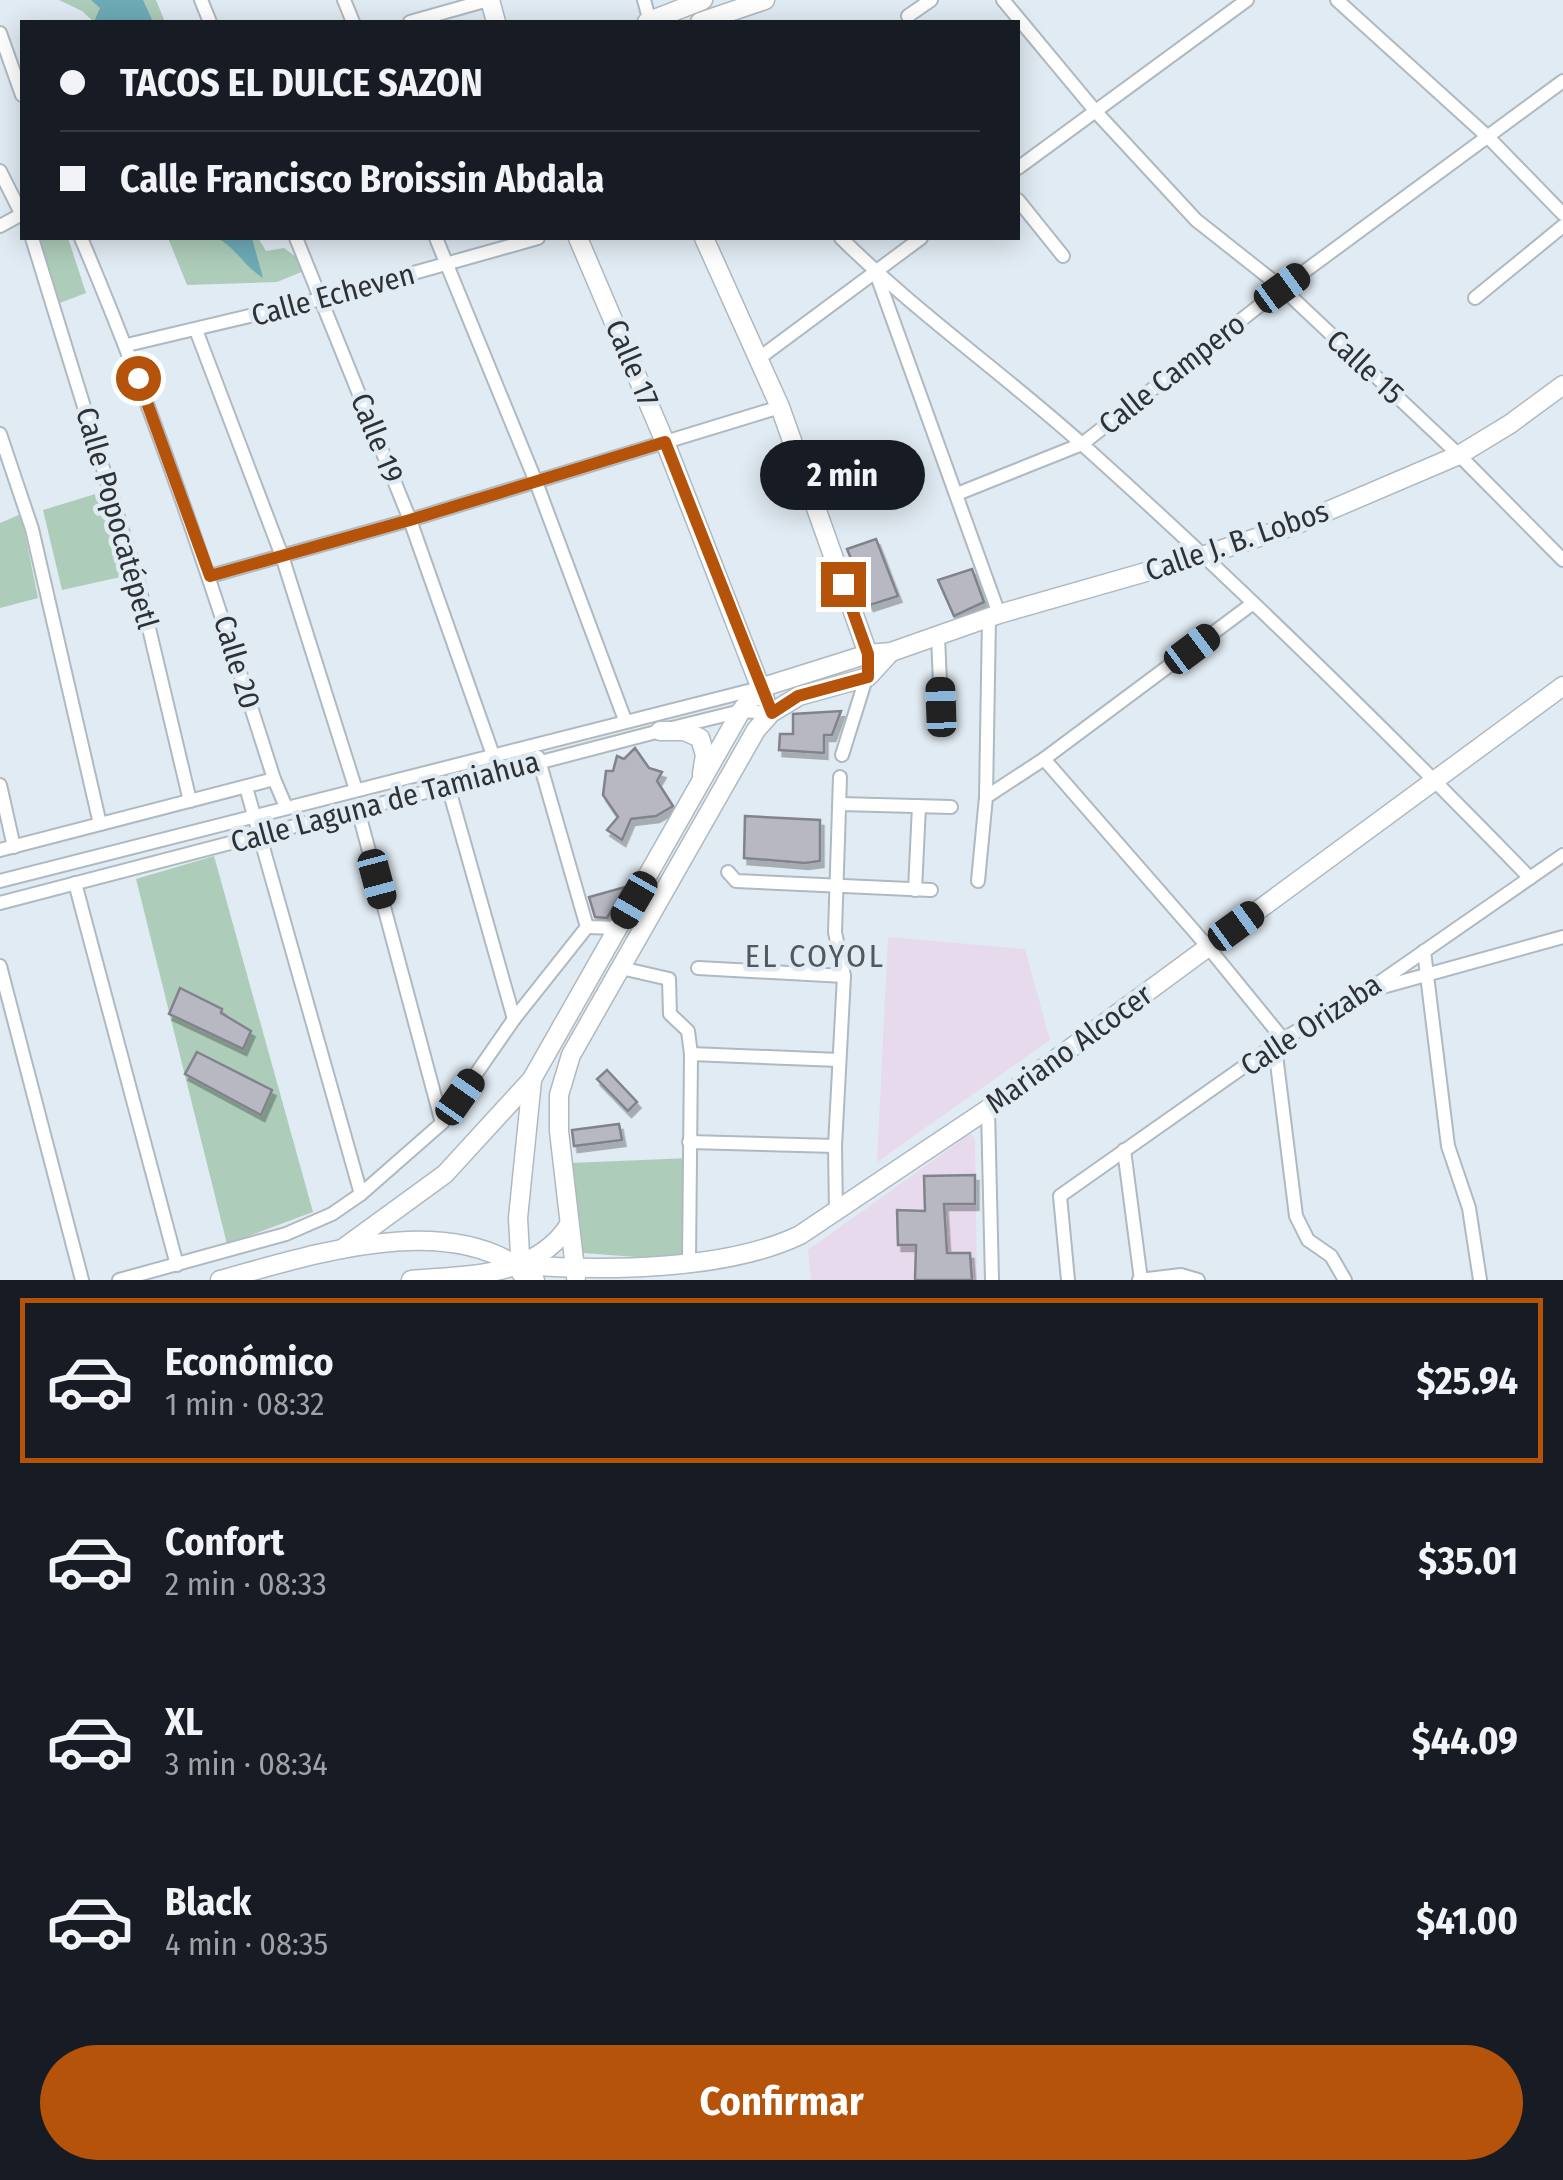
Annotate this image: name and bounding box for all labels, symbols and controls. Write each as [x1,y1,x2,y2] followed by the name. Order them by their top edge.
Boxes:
[120,60,483,106] text: TACOS EL DULCE SAZON
[120,156,604,202] text: Calle Francisco Broissin Abdala
[247,256,419,334] street label: Calle Echeven
[1249,258,1315,318] car
[1092,306,1252,442] street label: Calle Campero
[598,314,666,412] street label: Calle 17
[1319,322,1411,412] street label: Calle 15
[116,356,161,401] route start
[343,388,411,488] street label: Calle 19
[68,403,166,633] street label: Calle Popocatépetl
[760,439,926,509] callout: 2 min
[807,456,878,494] text: 2 min
[1141,493,1333,589] street label: Calle J. B. Lobos
[821,562,866,607] route end
[206,611,268,713] street label: Calle 20
[1159,619,1225,679] car
[925,676,957,738] car
[227,743,543,861] street label: Calle Laguna de Tamiahua
[355,846,399,912] car
[606,867,662,933] car
[1203,896,1269,956] car
[745,937,885,975] district label: EL COYOL
[1234,966,1388,1084] street label: Calle Orizaba
[979,976,1160,1121] street label: Mariano Alcocer
[431,1064,489,1130] car
[45,1336,135,1426] icon: car
[165,1339,334,1385] text: Económico
[1416,1358,1518,1404] text: $25.94
[165,1385,324,1423] text: 1 min · 08:32
[45,1516,135,1606] icon: car
[165,1519,284,1565] text: Confort
[1418,1538,1518,1584] text: $35.01
[165,1565,327,1603] text: 2 min · 08:33
[45,1696,135,1786] icon: car
[165,1699,203,1745] text: XL
[1412,1718,1518,1764] text: $44.09
[165,1745,328,1783] text: 3 min · 08:34
[45,1876,135,1966] icon: car
[165,1879,251,1925] text: Black
[1416,1898,1518,1944] text: $41.00
[165,1925,328,1963] text: 4 min · 08:35
[40,2045,1523,2160] button: Confirmar

